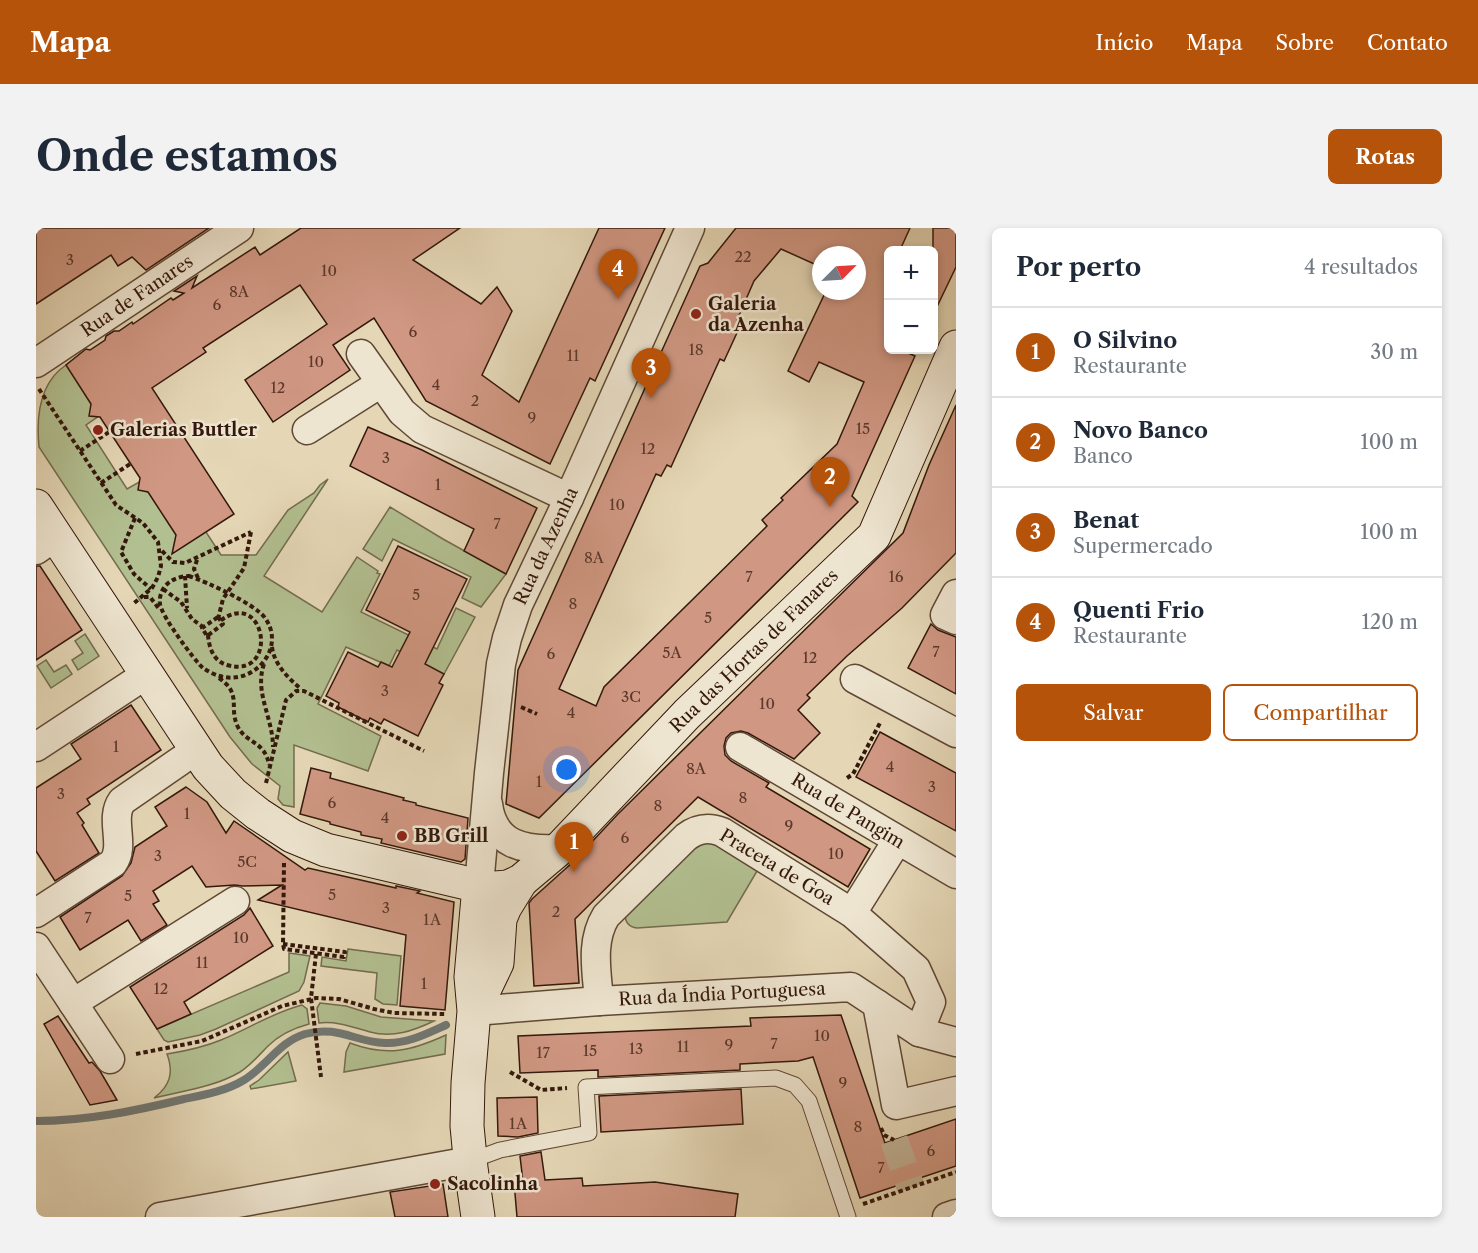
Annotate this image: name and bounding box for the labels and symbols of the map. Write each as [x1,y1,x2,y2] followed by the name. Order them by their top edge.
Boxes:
[812,246,866,300] north arrow
[734,247,752,266] house number: 22
[66,250,74,269] house number: 3
[77,250,197,342] street label: Rua de Fanares
[598,250,638,299] pin: 4
[321,261,337,280] house number: 10
[229,282,250,301] house number: 8A
[708,293,805,336] place label: Galeria da Azenha
[213,295,222,314] house number: 6
[689,307,703,321] marker: Galeria da Azenha
[409,322,418,341] house number: 6
[688,340,704,359] house number: 18
[567,346,580,365] house number: 11
[632,348,670,398] pin: 3
[308,352,324,371] house number: 10
[432,375,440,394] house number: 4
[271,378,285,397] house number: 12
[471,391,479,410] house number: 2
[528,408,536,427] house number: 9
[110,419,257,441] place label: Galerias Buttler
[856,419,870,438] house number: 15
[91,423,105,437] marker: Galerias Buttler
[641,439,655,458] house number: 12
[382,448,390,467] house number: 3
[810,458,850,507] pin: 2
[435,475,442,494] house number: 1
[509,483,583,608] street label: Rua da Azenha
[609,495,625,514] house number: 10
[493,514,501,533] house number: 7
[584,548,605,567] house number: 8A
[665,565,843,737] street label: Rua das Hortas de Fanares
[745,567,753,586] house number: 7
[888,567,904,586] house number: 16
[412,585,420,604] house number: 5
[569,594,578,613] house number: 8
[704,608,712,627] house number: 5
[932,642,940,661] house number: 7
[662,643,683,662] house number: 5A
[547,644,556,663] house number: 6
[803,648,817,667] house number: 12
[381,681,389,700] house number: 3
[621,687,641,706] house number: 3C
[759,694,775,713] house number: 10
[567,703,575,722] house number: 4
[113,737,120,756] house number: 1
[552,755,581,784] your location
[886,757,894,776] house number: 4
[686,759,707,778] house number: 8A
[787,769,909,854] street label: Rua de Pangim
[536,772,543,791] house number: 1
[928,777,936,796] house number: 3
[57,784,65,803] house number: 3
[739,788,748,807] house number: 8
[328,793,337,812] house number: 6
[654,796,663,815] house number: 8
[184,804,191,823] house number: 1
[381,808,389,827] house number: 4
[785,816,793,835] house number: 9
[554,822,594,872] pin: 1
[716,824,839,910] street label: Praceta de Goa
[414,825,488,847] place label: BB Grill
[621,828,630,847] house number: 6
[395,829,409,843] marker: BB Grill
[828,844,844,863] house number: 10
[154,846,162,865] house number: 3
[237,852,257,871] house number: 5C
[328,885,336,904] house number: 5
[124,886,132,905] house number: 5
[382,898,390,917] house number: 3
[552,902,560,921] house number: 2
[84,908,92,927] house number: 7
[423,910,442,929] house number: 1A
[233,928,249,947] house number: 10
[196,953,209,972] house number: 11
[421,974,428,993] house number: 1
[618,977,827,1010] street label: Rua da Índia Portuguesa
[154,979,168,998] house number: 12
[814,1026,830,1045] house number: 10
[770,1034,778,1053] house number: 7
[725,1035,733,1054] house number: 9
[677,1037,690,1056] house number: 11
[629,1039,643,1058] house number: 13
[583,1041,597,1060] house number: 15
[536,1043,550,1062] house number: 17
[839,1073,847,1092] house number: 9
[509,1114,528,1133] house number: 1A
[854,1117,863,1136] house number: 8
[927,1141,936,1160] house number: 6
[877,1158,885,1177] house number: 7
[447,1173,539,1195] place label: Sacolinha
[428,1177,442,1191] marker: Sacolinha

